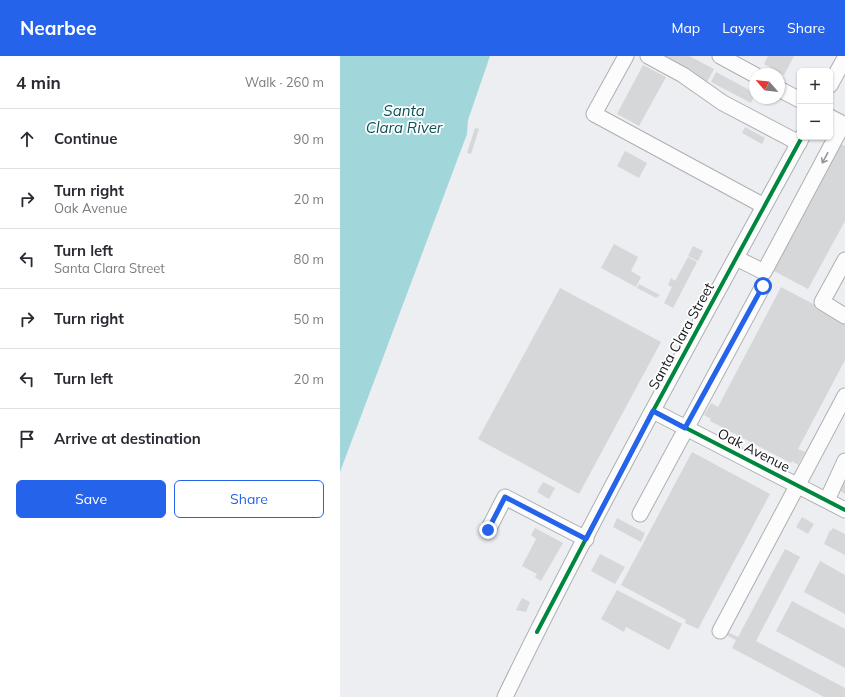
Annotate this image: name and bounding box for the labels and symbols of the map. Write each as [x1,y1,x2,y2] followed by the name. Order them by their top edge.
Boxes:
[749,68,785,104] north arrow
[366,101,443,137] water label: Santa Clara River
[821,152,828,164] one-way arrow
[754,277,772,295] route start
[644,279,718,393] street label: Santa Clara Street
[715,424,793,476] street label: Oak Avenue
[479,521,497,539] route end

